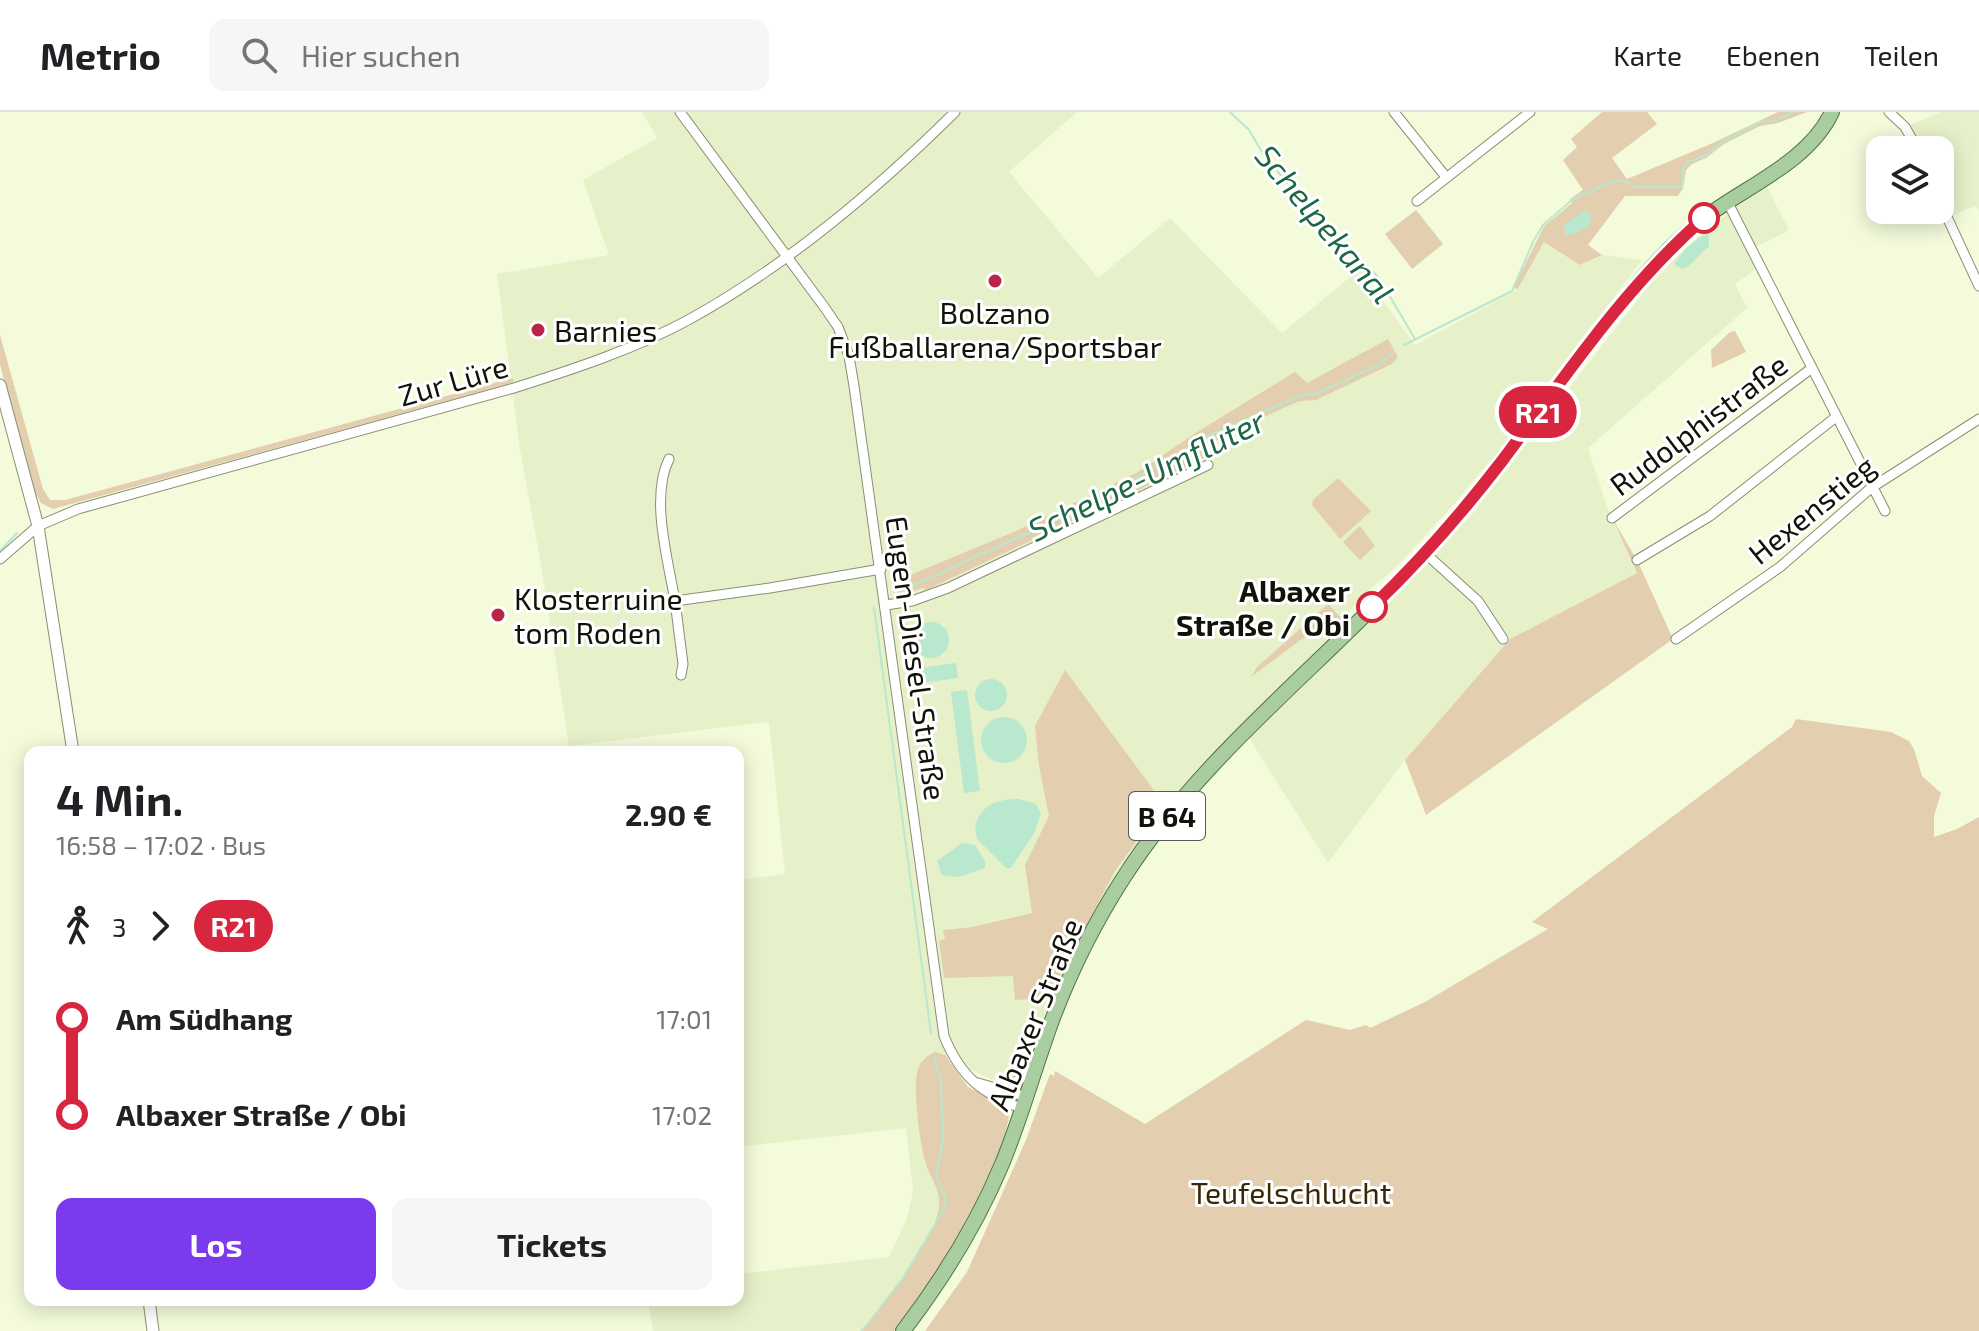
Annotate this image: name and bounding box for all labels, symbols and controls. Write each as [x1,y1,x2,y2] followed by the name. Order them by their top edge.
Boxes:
[209,19,769,91] search box
[40,32,161,78] text: Metrio
[237,33,281,77] icon: search
[301,37,461,73] text: Hier suchen
[1613,38,1682,72] text: Karte
[1726,38,1820,72] text: Ebenen
[1864,38,1939,72] text: Teilen
[1248,136,1403,311] water label: Schelpekanal
[1866,136,1954,224] map controls
[1866,136,1954,224] button: layers
[1689,203,1719,233] unlabelled marker
[986,272,1004,290] marker: Bolzano Fußballarena/Sportsbar
[828,294,1162,364] place label: Bolzano Fußballarena/Sportsbar
[554,312,657,348] place label: Barnies
[529,321,547,339] marker: Barnies
[1602,346,1794,502] street label: Rudolphistraße
[394,347,512,413] street label: Zur Lüre
[1492,386,1584,438] line badge: R21
[1515,395,1561,429] text: R21
[1021,400,1272,549] water label: Schelpe-Umfluter
[1741,447,1882,571] street label: Hexenstieg
[879,514,955,802] street label: Eugen-Diesel-Straße
[1176,572,1350,642] place label: Albaxer Straße / Obi
[514,580,683,650] place label: Klosterruine tom Roden
[1357,592,1387,622] marker: Albaxer Straße / Obi
[489,606,507,624] marker: Klosterruine tom Roden
[56,772,183,825] text: 4 Min.
[1129,792,1205,840] road number: B 64
[625,796,712,832] text: 2.90 €
[56,829,266,860] text: 16:58 – 17:02 · Bus
[56,904,100,948] icon: walk
[138,904,182,948] icon: forward
[210,909,257,943] text: R21
[112,911,126,942] text: 3
[979,913,1089,1115] street label: Albaxer Straße
[116,1000,292,1036] text: Am Südhang
[656,1003,712,1034] text: 17:01
[116,1096,407,1132] text: Albaxer Straße / Obi
[652,1099,712,1130] text: 17:02
[1191,1174,1391,1210] park label: Teufelschlucht
[56,1198,376,1290] button: Los
[392,1198,712,1290] button: Tickets

